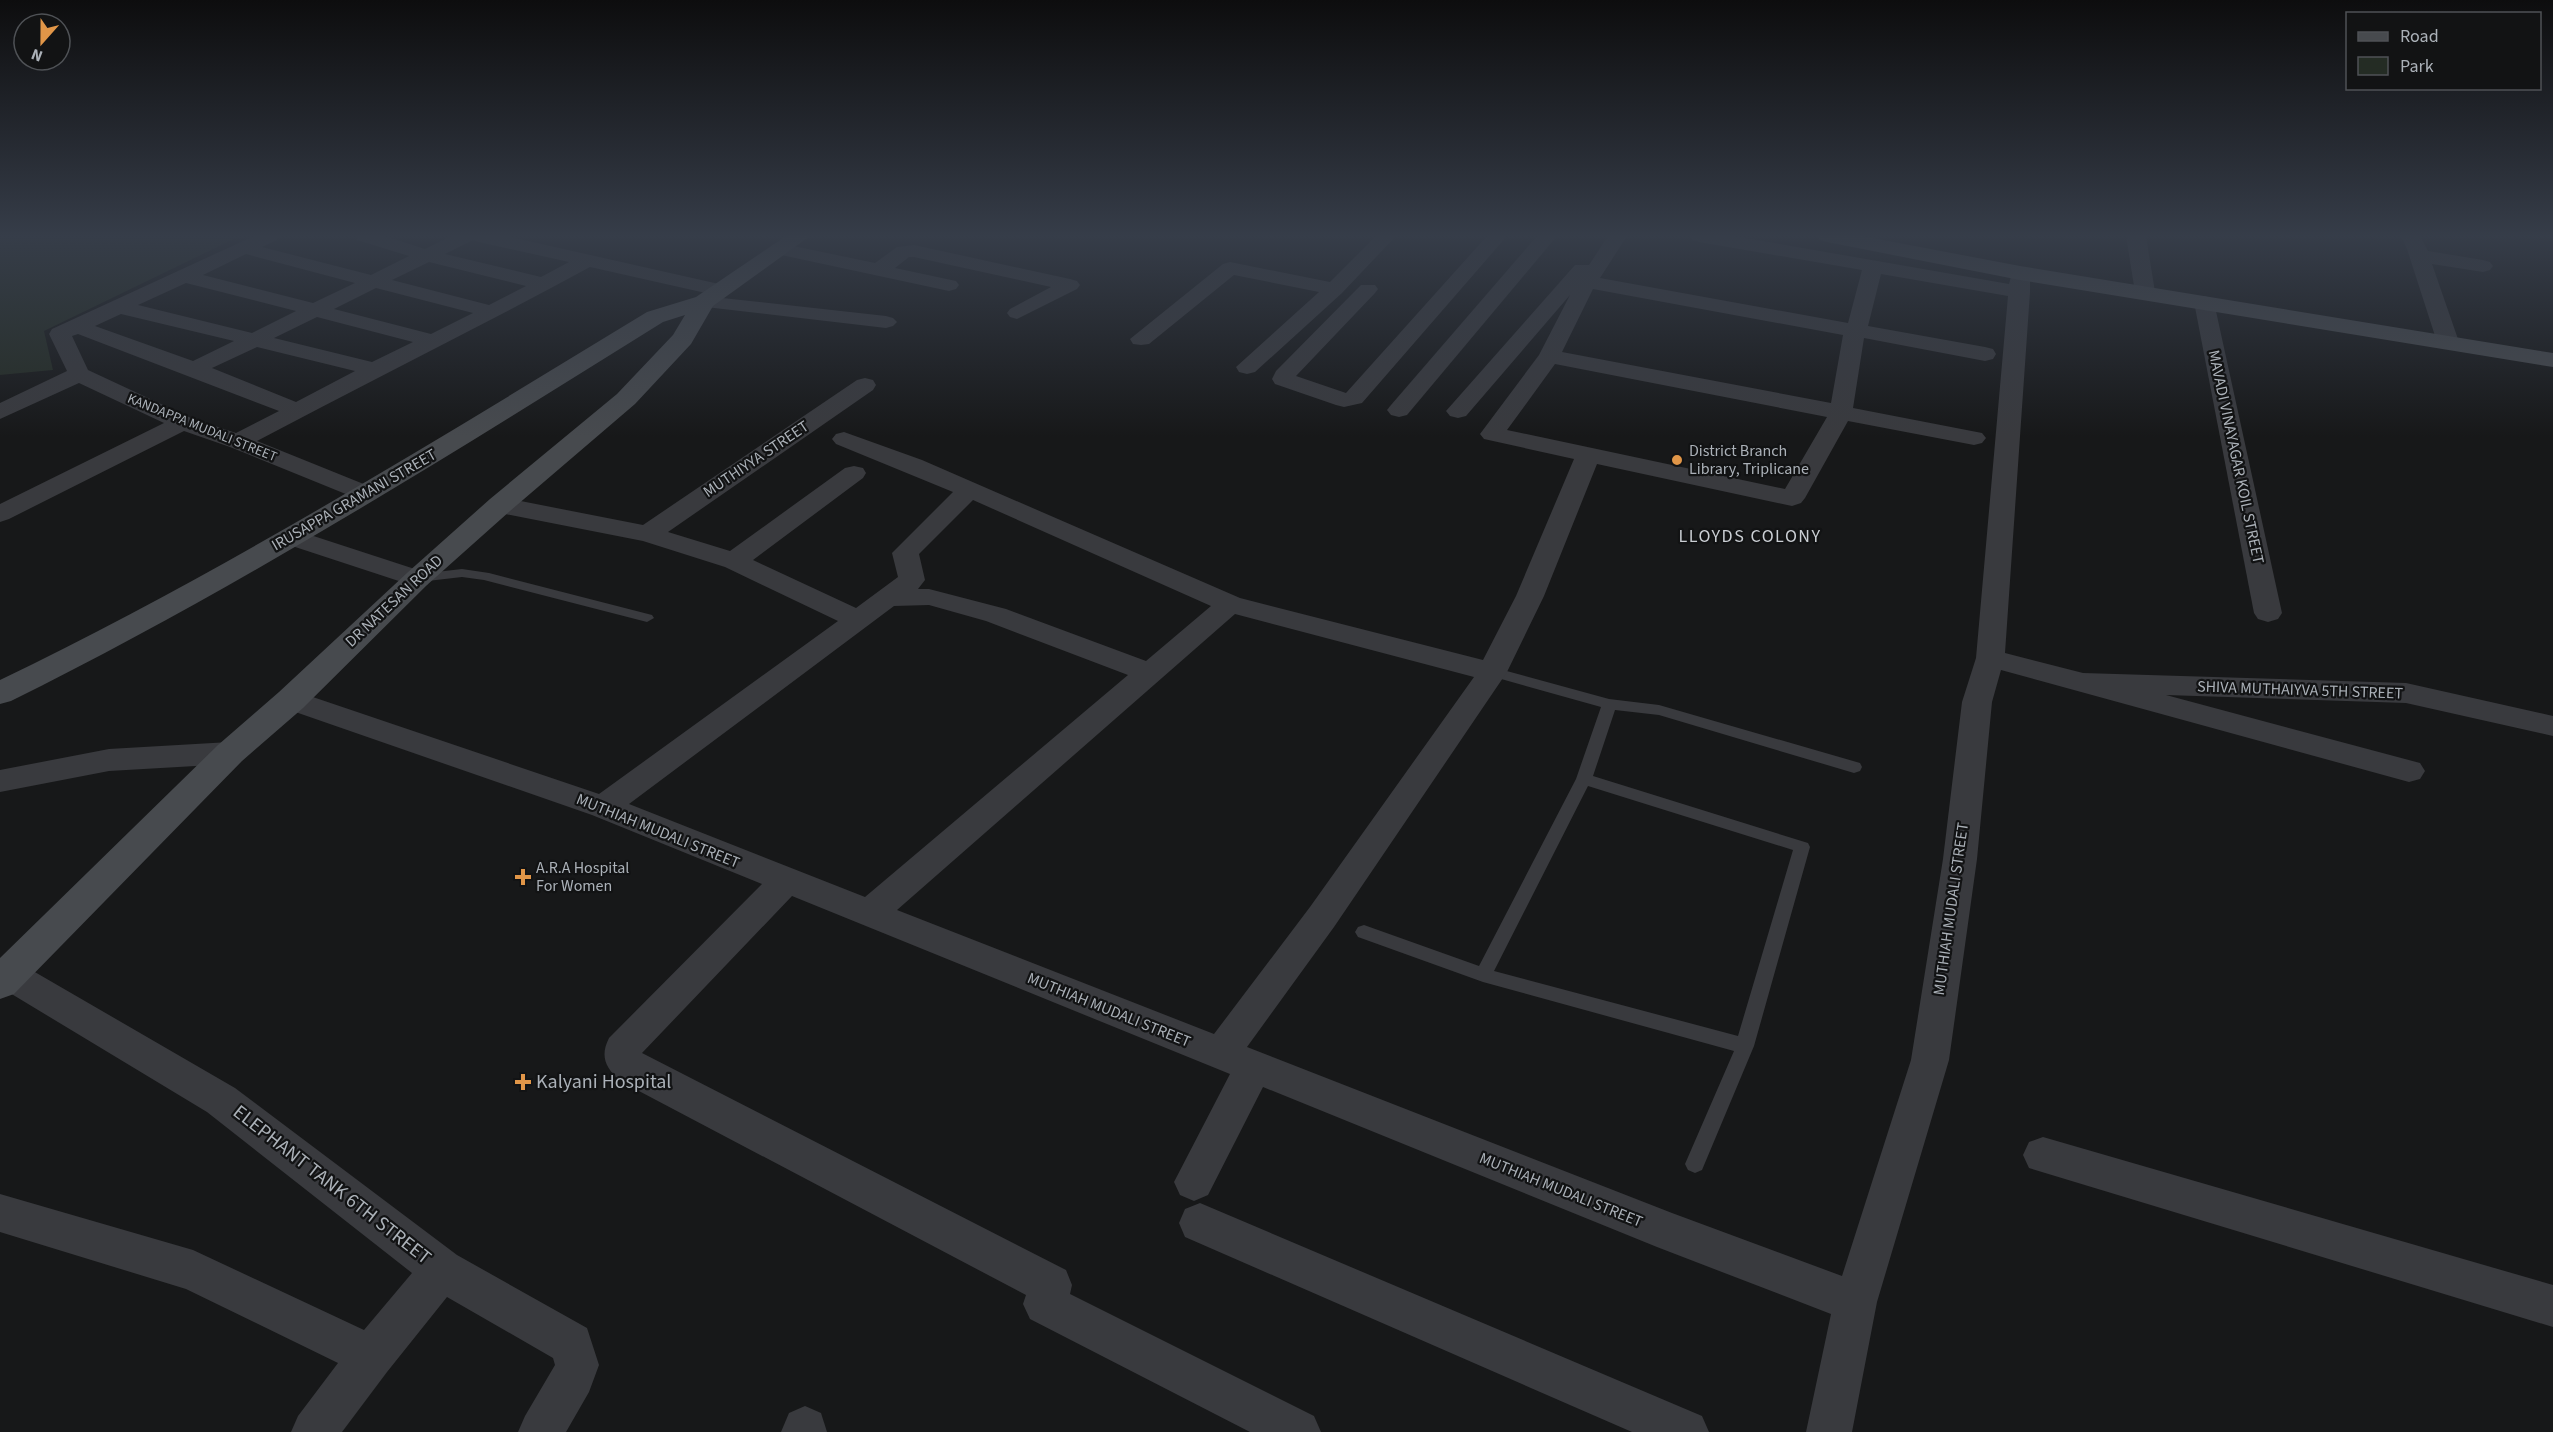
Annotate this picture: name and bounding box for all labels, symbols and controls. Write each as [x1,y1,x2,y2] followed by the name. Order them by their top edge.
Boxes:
[12,12,72,72] north arrow
[2346,12,2541,90] legend
[2400,24,2439,49] text: Road
[28,43,46,67] text: N
[2400,54,2434,79] text: Park
[2203,348,2270,566] street label: MAVADI VINAYAGAR KOIL STREET
[124,389,280,467] street label: KANDAPPA MUDALI STREET
[699,415,814,503] street label: MUTHIYYA STREET
[1689,440,1809,480] place label: District Branch Library, Triplicane
[268,444,441,556] street label: IRUSAPPA GRAMANI STREET
[1670,453,1684,467] marker: District Branch Library, Triplicane
[1678,524,1822,549] district label: LLOYDS COLONY
[340,550,448,652] street label: DR NATESAN ROAD
[2197,675,2404,705] street label: SHIVA MUTHAIYVA 5TH STREET
[573,788,743,874] street label: MUTHIAH MUDALI STREET
[1928,821,1974,997] street label: MUTHIAH MUDALI STREET
[536,857,629,897] place label: A.R.A Hospital For Women
[514,868,532,886] marker: A.R.A Hospital For Women
[1024,967,1194,1053] street label: MUTHIAH MUDALI STREET
[536,1068,671,1096] place label: Kalyani Hospital
[514,1073,532,1091] marker: Kalyani Hospital
[227,1099,437,1272] street label: ELEPHANT TANK 6TH STREET
[1476,1147,1646,1233] street label: MUTHIAH MUDALI STREET

